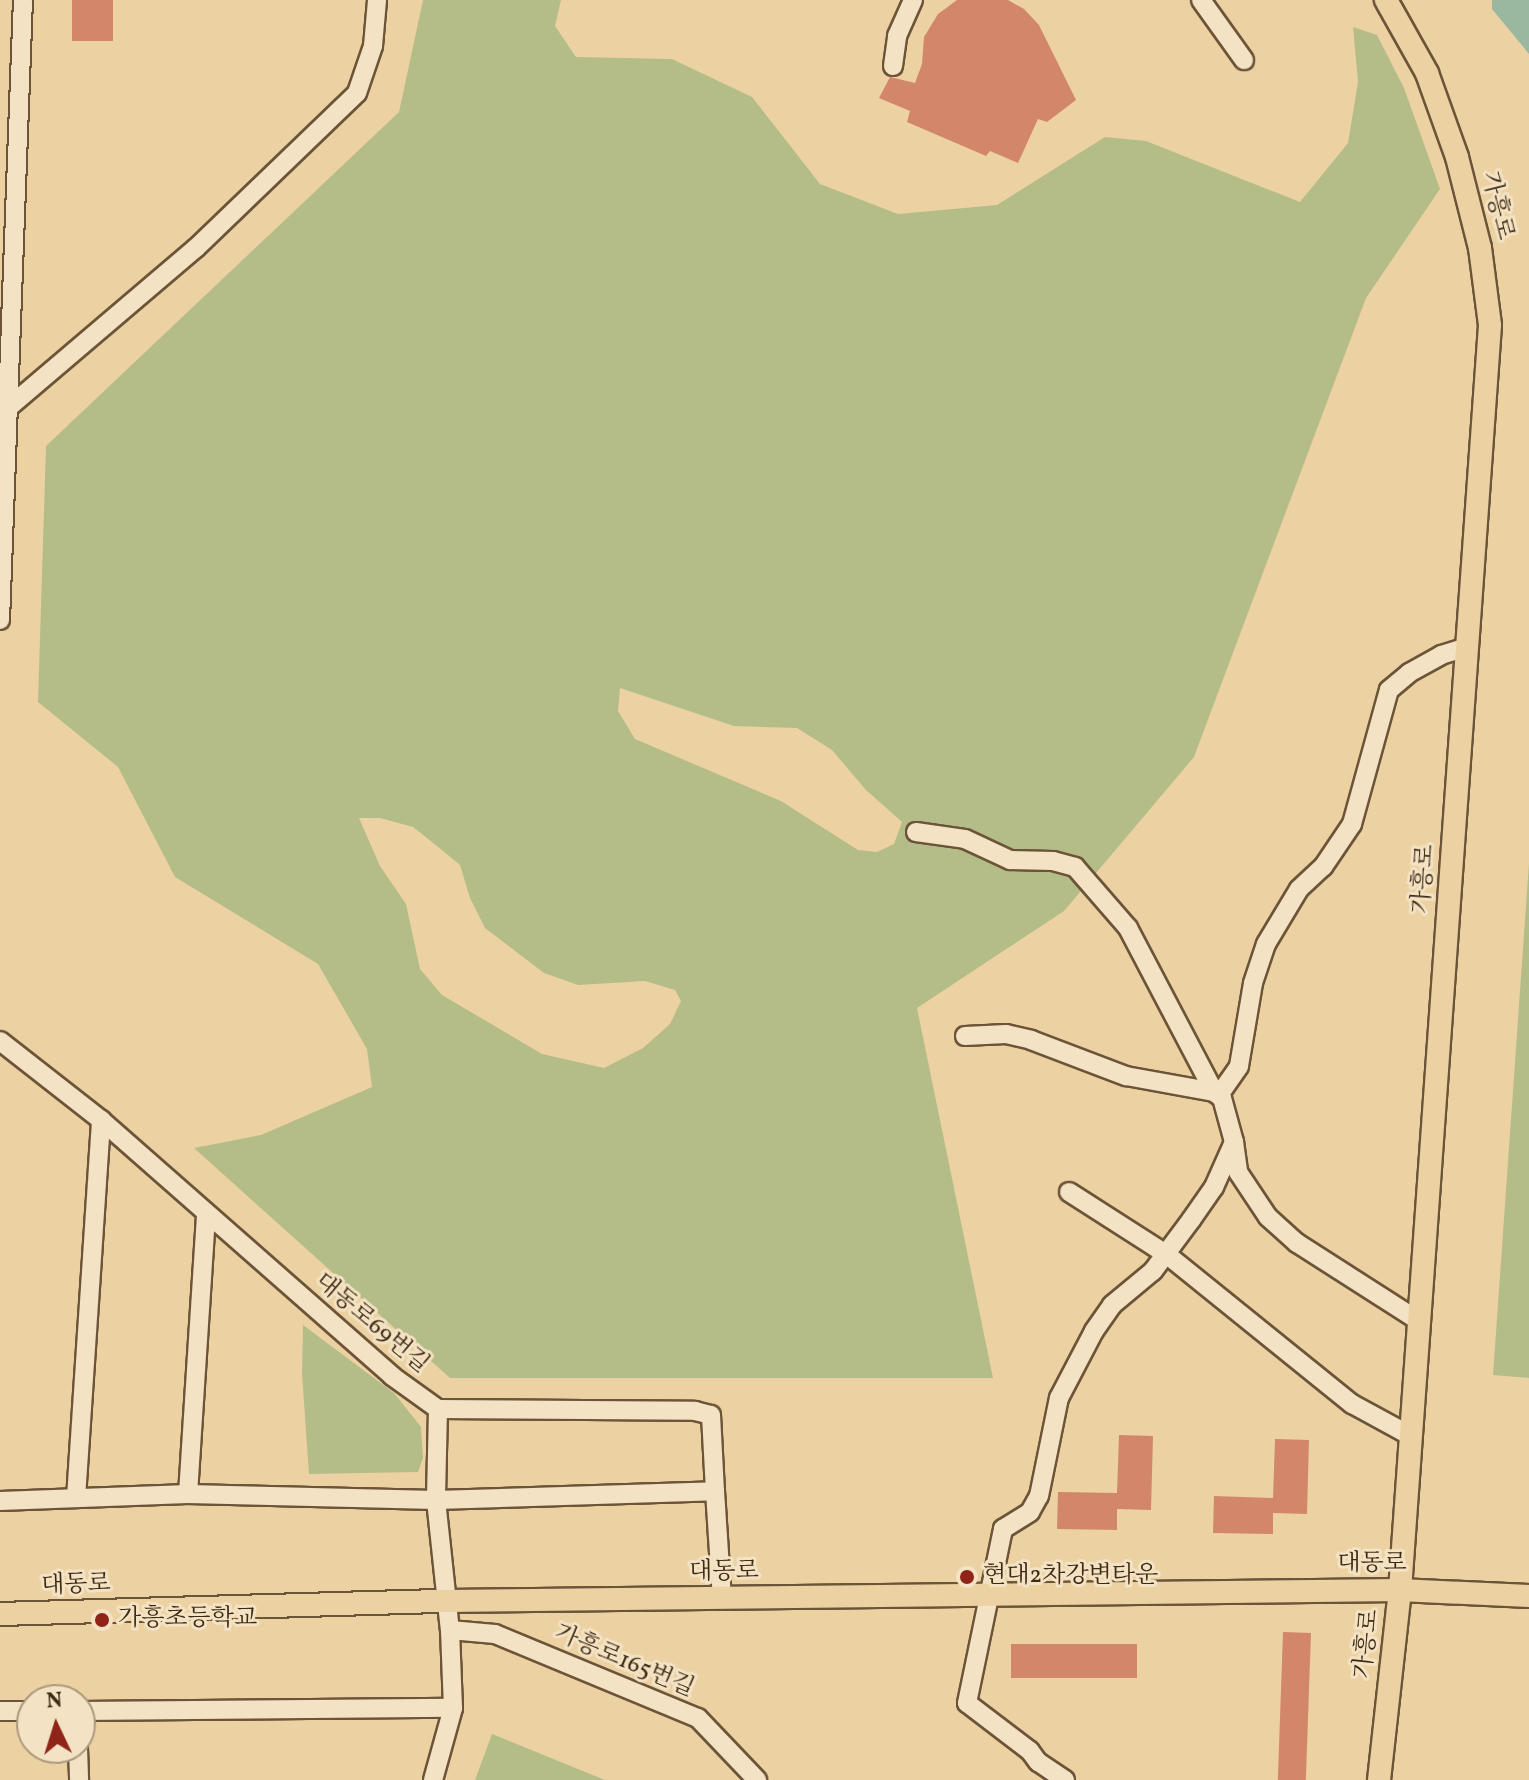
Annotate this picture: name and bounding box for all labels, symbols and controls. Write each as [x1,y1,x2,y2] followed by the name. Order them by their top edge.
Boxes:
[1474,169,1518,243] street label: 가흥로
[1408,843,1442,915] street label: 가흥로
[308,1268,434,1380] street label: 대동로69번길
[1337,1551,1407,1579] street label: 대동로
[689,1558,759,1588] street label: 대동로
[983,1563,1158,1591] place label: 현대2차강변타운
[958,1568,976,1586] marker: 현대2차강변타운
[41,1570,111,1602] street label: 대동로
[118,1606,257,1634] place label: 가흥초등학교
[1350,1608,1386,1680] street label: 가흥로
[93,1611,111,1629] marker: 가흥초등학교
[550,1620,698,1704] street label: 가흥로165번길
[16,1684,96,1764] north arrow
[45,1686,63,1718] text: N

